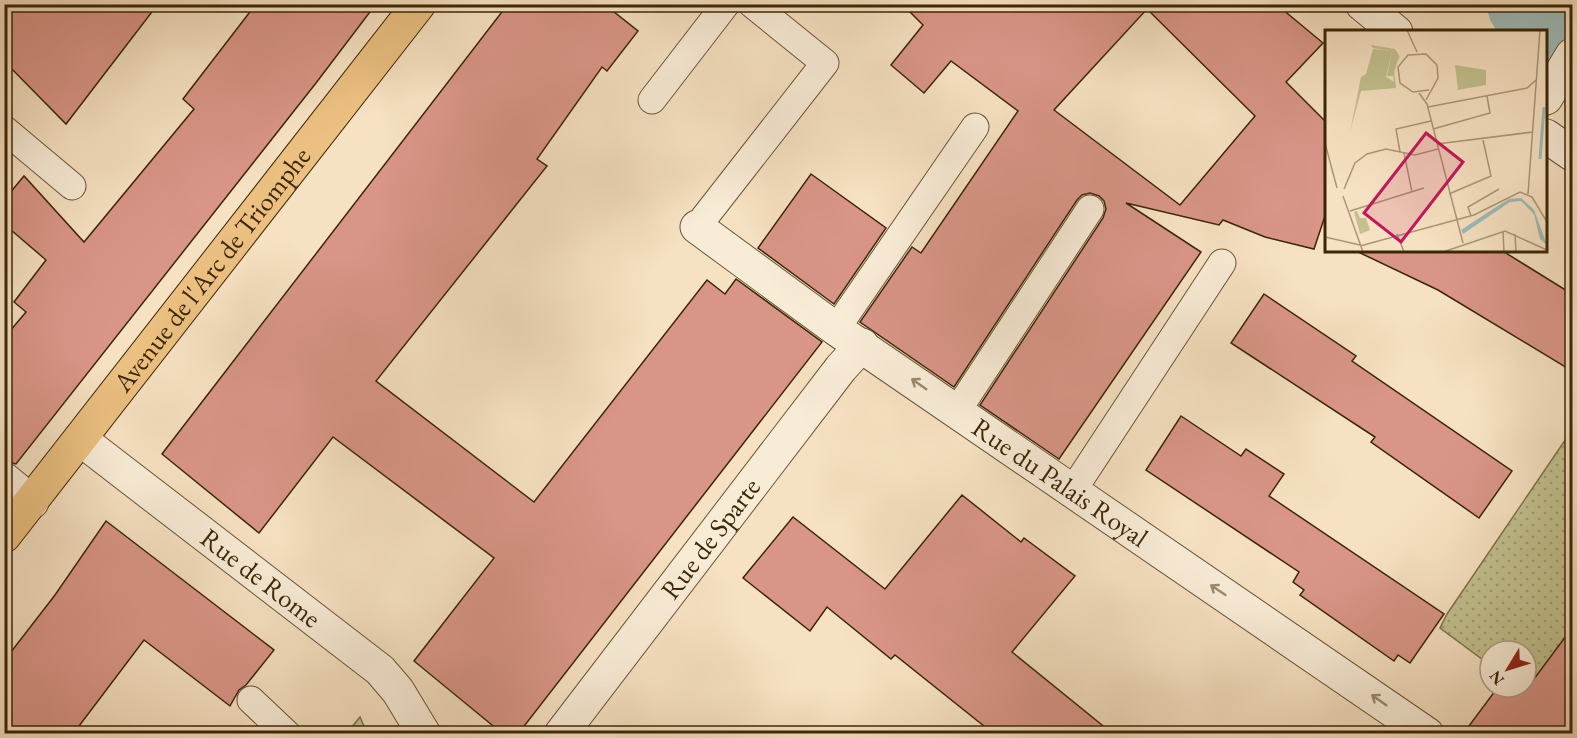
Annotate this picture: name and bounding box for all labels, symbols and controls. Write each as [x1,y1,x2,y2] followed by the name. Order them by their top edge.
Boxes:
[1325,30,1547,252] inset map
[104,140,318,400] street label: Avenue de l'Arc de Triomphe
[912,378,928,390] one-way arrow
[966,410,1155,555] street label: Rue du Palais Royal
[652,471,768,606] street label: Rue de Sparte
[194,520,328,635] street label: Rue de Rome
[1211,584,1227,596] one-way arrow
[1478,639,1538,699] north arrow
[1484,666,1509,689] text: N
[1371,694,1388,706] one-way arrow

